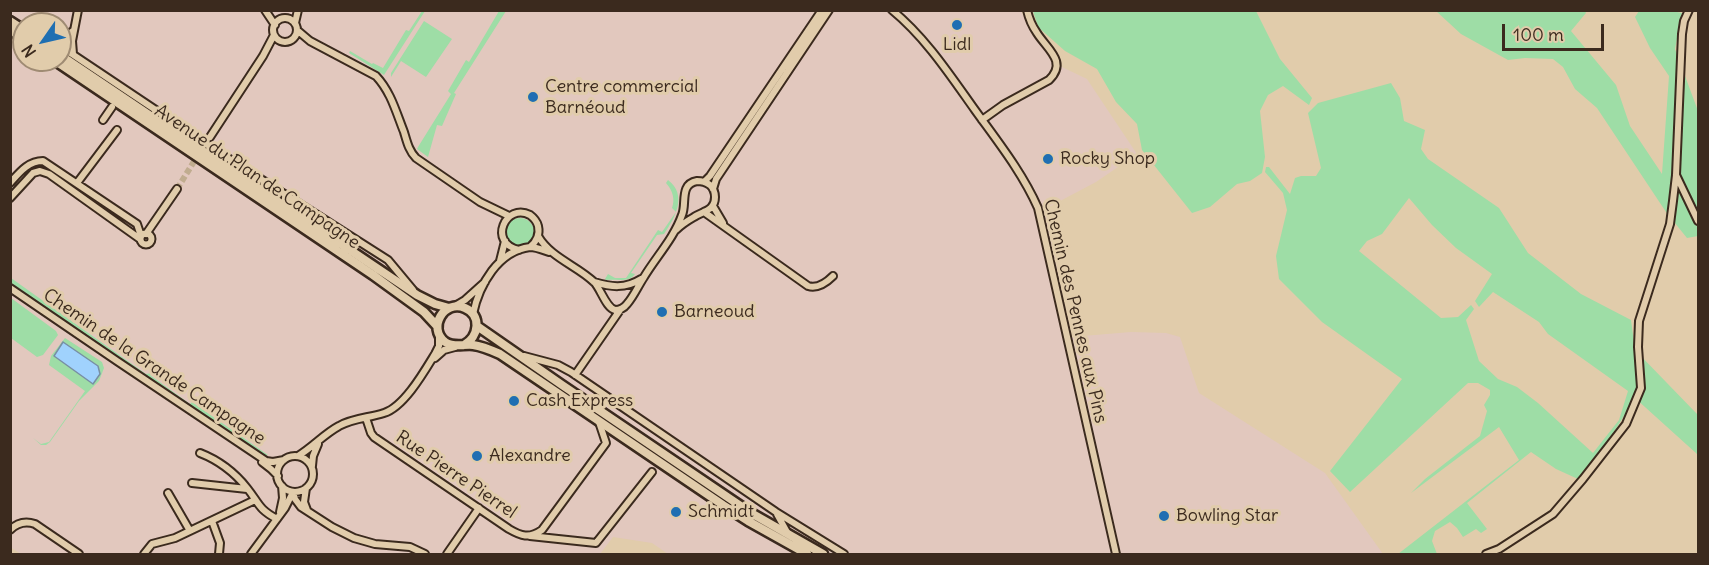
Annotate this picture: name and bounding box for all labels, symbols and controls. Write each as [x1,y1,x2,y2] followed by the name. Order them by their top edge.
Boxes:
[12,12,72,72] north arrow
[1505,12,1607,50] scale bar
[950,18,964,32] marker: Lidl
[1513,23,1564,46] text: 100 m
[943,34,971,56] place label: Lidl
[17,41,40,61] text: N
[545,76,698,118] place label: Centre commercial Barnéoud
[526,90,540,104] marker: Centre commercial Barnéoud
[150,100,364,254] street label: Avenue du Plan de Campagne
[1060,148,1155,170] place label: Rocky Shop
[1041,152,1055,166] marker: Rocky Shop
[1039,197,1111,425] street label: Chemin des Pennes aux Pins
[39,284,269,450] street label: Chemin de la Grande Campagne
[674,301,755,323] place label: Barneoud
[655,305,669,319] marker: Barneoud
[526,390,633,412] place label: Cash Express
[507,394,521,408] marker: Cash Express
[392,427,520,523] street label: Rue Pierre Pierrel
[489,445,571,467] place label: Alexandre
[470,449,484,463] marker: Alexandre
[688,501,754,523] place label: Schmidt
[669,505,683,519] marker: Schmidt
[1176,505,1278,527] place label: Bowling Star
[1157,509,1171,523] marker: Bowling Star

